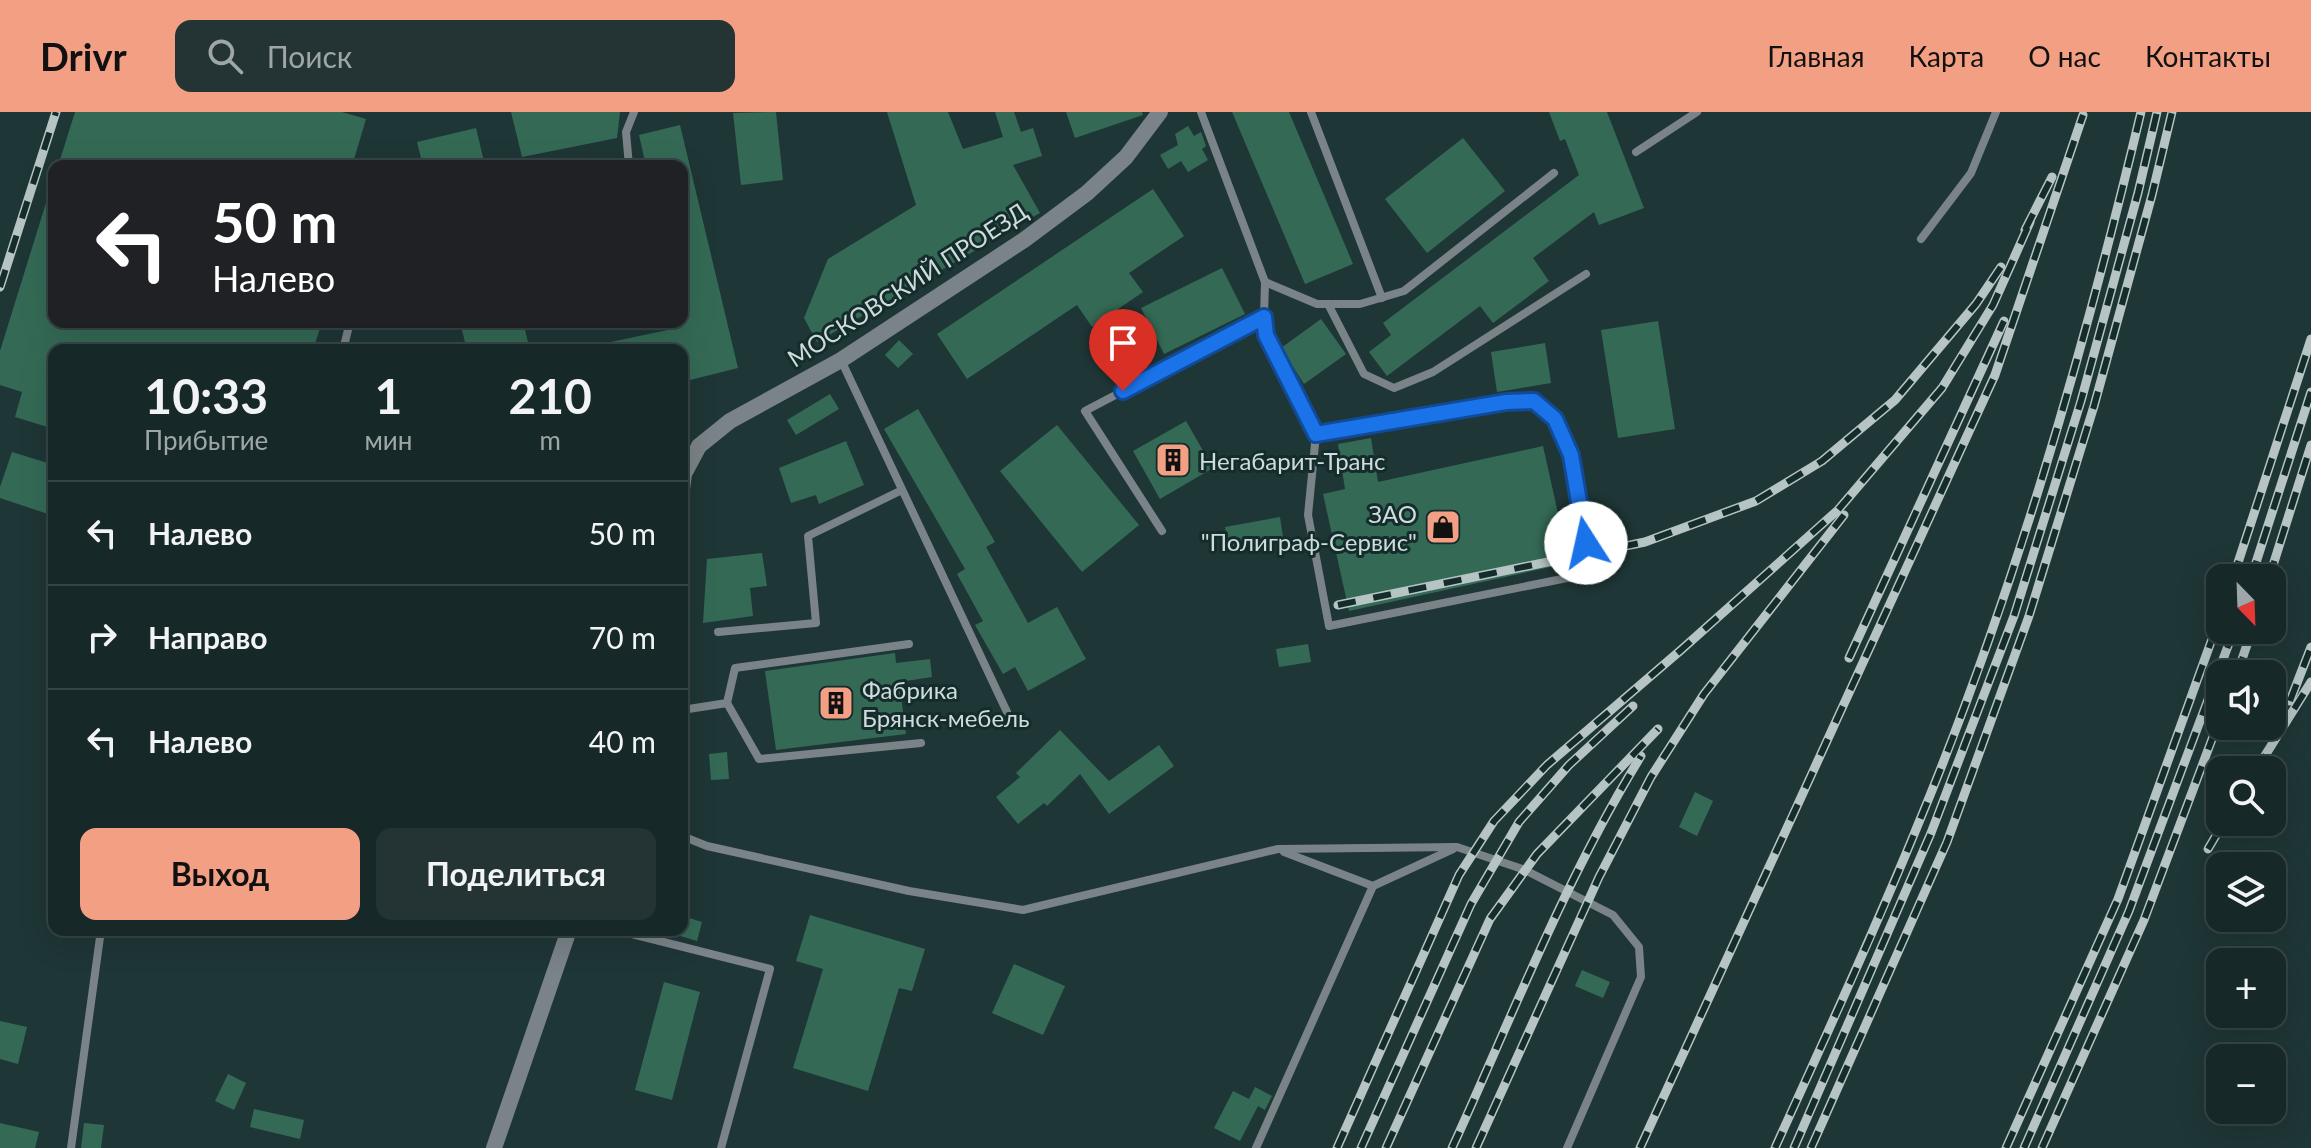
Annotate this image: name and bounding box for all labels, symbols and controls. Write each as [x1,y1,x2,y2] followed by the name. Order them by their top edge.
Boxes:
[175,20,735,92] search box
[40,33,127,79] text: Drivr
[203,34,247,78] icon: search
[267,38,352,74] text: Поиск
[1767,39,1865,73] text: Главная
[1909,39,1984,73] text: Карта
[2028,39,2101,73] text: О нас
[2145,39,2271,73] text: Контакты
[212,188,337,255] text: 50 m
[80,192,184,296] icon: left
[782,195,1032,372] street label: МОСКОВСКИЙ ПРОЕЗД
[212,256,335,300] text: Налево
[1089,309,1157,391] pin
[1101,321,1145,365] icon: arrive
[144,367,268,424] text: 10:33
[374,367,402,424] text: 1
[508,367,592,424] text: 210
[144,424,268,456] text: Прибытие
[364,424,412,456] text: мин
[539,424,561,456] text: m
[1154,441,1192,479] building icon: Негабарит-Транс
[1199,446,1385,475] place label: Негабарит-Транс
[1201,499,1417,556] place label: ЗАО "Полиграф-Сервис"
[1544,501,1628,585] position arrow
[1424,508,1462,546] shop icon: ЗАО "Полиграф-Сервис"
[80,511,124,555] icon: left
[148,515,252,551] text: Налево
[589,515,656,551] text: 50 m
[2206,564,2286,644] north arrow
[2206,564,2286,1124] map controls
[80,615,124,659] icon: right
[148,619,268,655] text: Направо
[589,619,656,655] text: 70 m
[2206,660,2286,740] button: sound
[862,675,1030,732] place label: Фабрика Брянск-мебель
[817,684,855,722] building icon: Фабрика Брянск-мебель
[80,719,124,763] icon: left
[148,723,252,759] text: Налево
[589,723,656,759] text: 40 m
[2206,756,2286,836] button: search
[80,828,360,920] button: Выход
[376,828,656,920] button: Поделиться
[2206,852,2286,932] button: layers
[2206,948,2286,1028] button: +
[2206,1044,2286,1124] button: −

